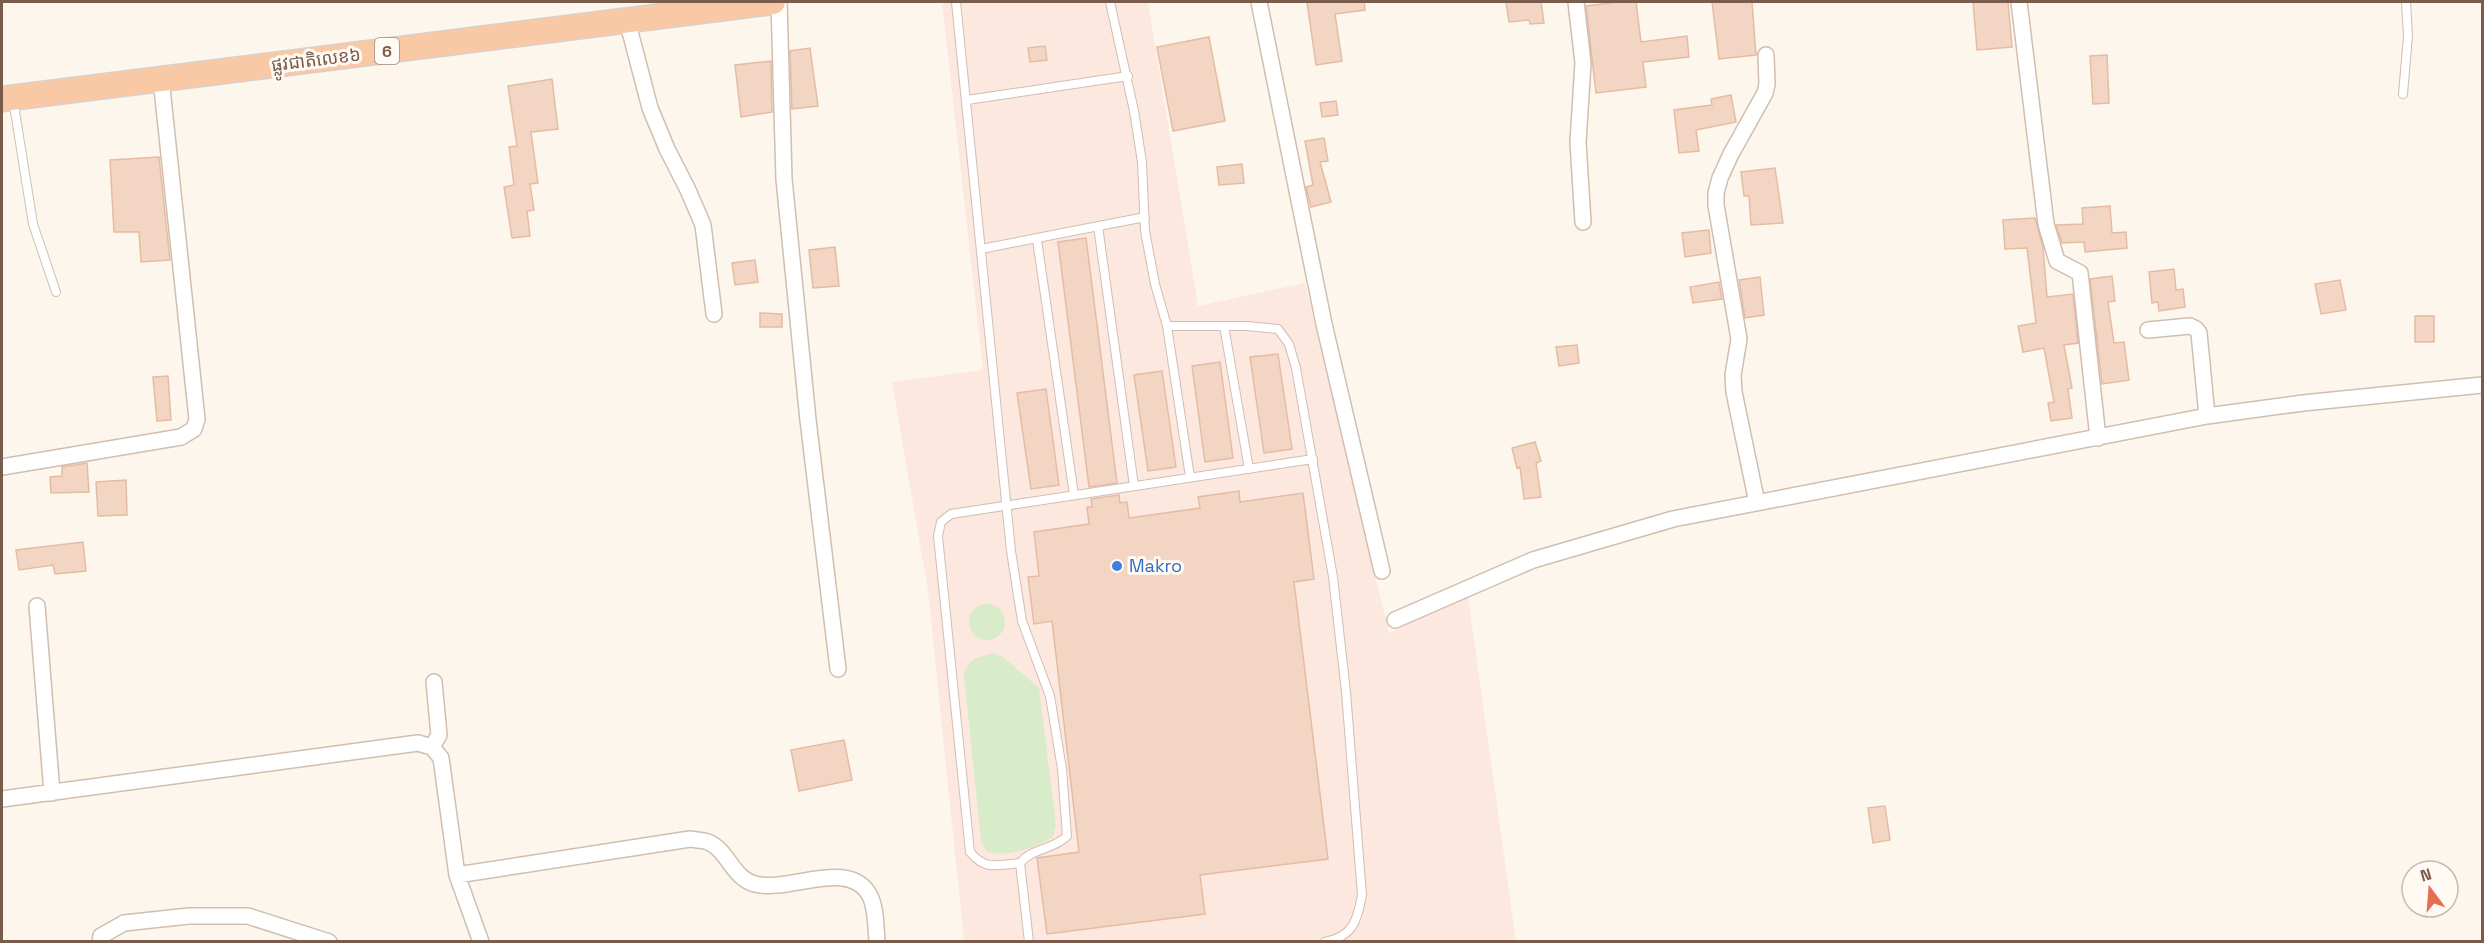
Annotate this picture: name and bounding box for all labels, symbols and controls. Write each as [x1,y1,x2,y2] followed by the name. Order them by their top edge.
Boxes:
[375,38,399,64] road number: 6
[270,43,363,82] street label: ផ្លូវជាតិលេខ៦
[1129,554,1182,577] place label: Makro
[1110,559,1124,573] marker: Makro
[2400,859,2460,919] north arrow
[2418,863,2434,887] text: N

